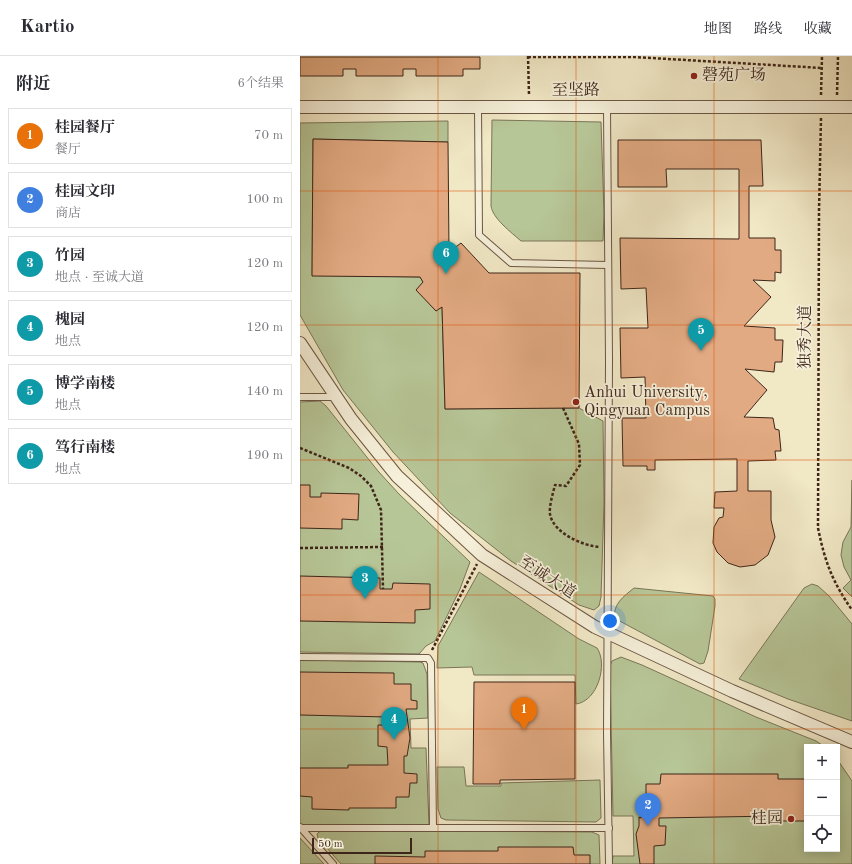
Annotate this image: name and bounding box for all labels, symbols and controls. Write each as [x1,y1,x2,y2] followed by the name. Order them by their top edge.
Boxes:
[20,18,75,37] text: Kartio
[704,22,732,36] text: 地图
[754,22,782,36] text: 路线
[804,22,832,36] text: 收藏
[702,66,766,84] place label: 磬苑广场
[689,71,699,81] marker: 磬苑广场
[16,76,50,93] text: 附近
[237,77,284,90] text: 6个结果
[552,81,600,99] street label: 至坚路
[55,121,115,136] text: 桂园餐厅
[26,129,34,142] text: 1
[254,129,283,142] text: 70 m
[55,143,81,156] text: 餐厅
[55,185,115,200] text: 桂园文印
[26,193,34,206] text: 2
[246,193,283,206] text: 100 m
[55,207,81,220] text: 商店
[433,241,459,274] pin: 6
[55,249,85,264] text: 竹园
[26,257,34,270] text: 3
[246,257,283,270] text: 120 m
[55,271,144,284] text: 地点 · 至诚大道
[796,305,814,369] street label: 独秀大道
[55,313,85,328] text: 槐园
[688,318,714,351] pin: 5
[26,321,34,334] text: 4
[246,321,283,334] text: 120 m
[55,335,81,348] text: 地点
[55,377,115,392] text: 博学南楼
[26,385,34,398] text: 5
[246,385,283,398] text: 140 m
[584,385,710,419] place label: Anhui University, Qingyuan Campus
[571,397,581,407] marker: Anhui University, Qingyuan Campus
[55,399,81,412] text: 地点
[55,441,115,456] text: 笃行南楼
[26,449,34,462] text: 6
[246,449,283,462] text: 190 m
[55,463,81,476] text: 地点
[516,552,579,602] street label: 至诚大道
[352,566,378,599] pin: 3
[600,611,620,631] your location
[511,697,537,730] pin: 1
[381,707,407,740] pin: 4
[804,744,840,852] map controls
[804,744,840,780] button: +
[804,780,840,816] button: −
[635,793,661,826] pin: 2
[751,809,783,827] place label: 桂园
[786,814,796,824] marker: 桂园
[804,816,840,852] button: locate
[312,836,412,855] scale bar
[318,839,343,850] text: 50 m

